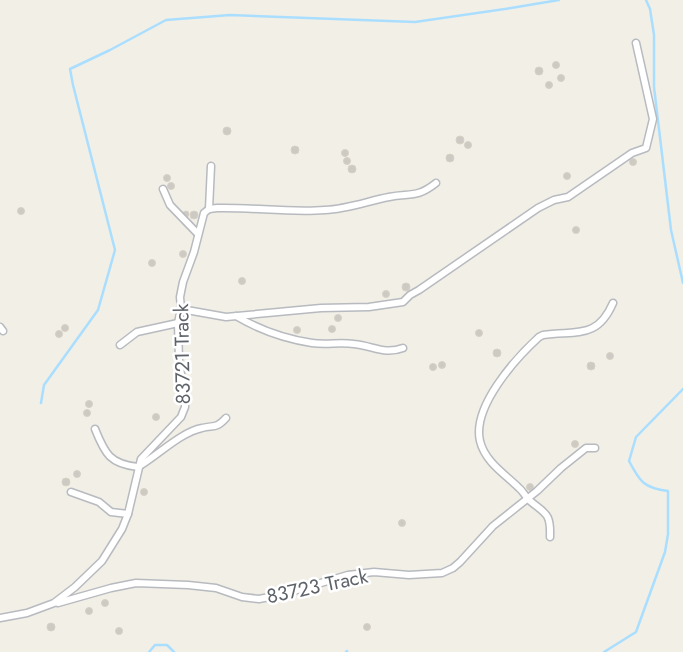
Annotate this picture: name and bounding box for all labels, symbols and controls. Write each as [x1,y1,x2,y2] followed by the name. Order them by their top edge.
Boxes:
[167,303,198,405] street label: 83721 Track
[264,562,371,611] street label: 83723 Track

